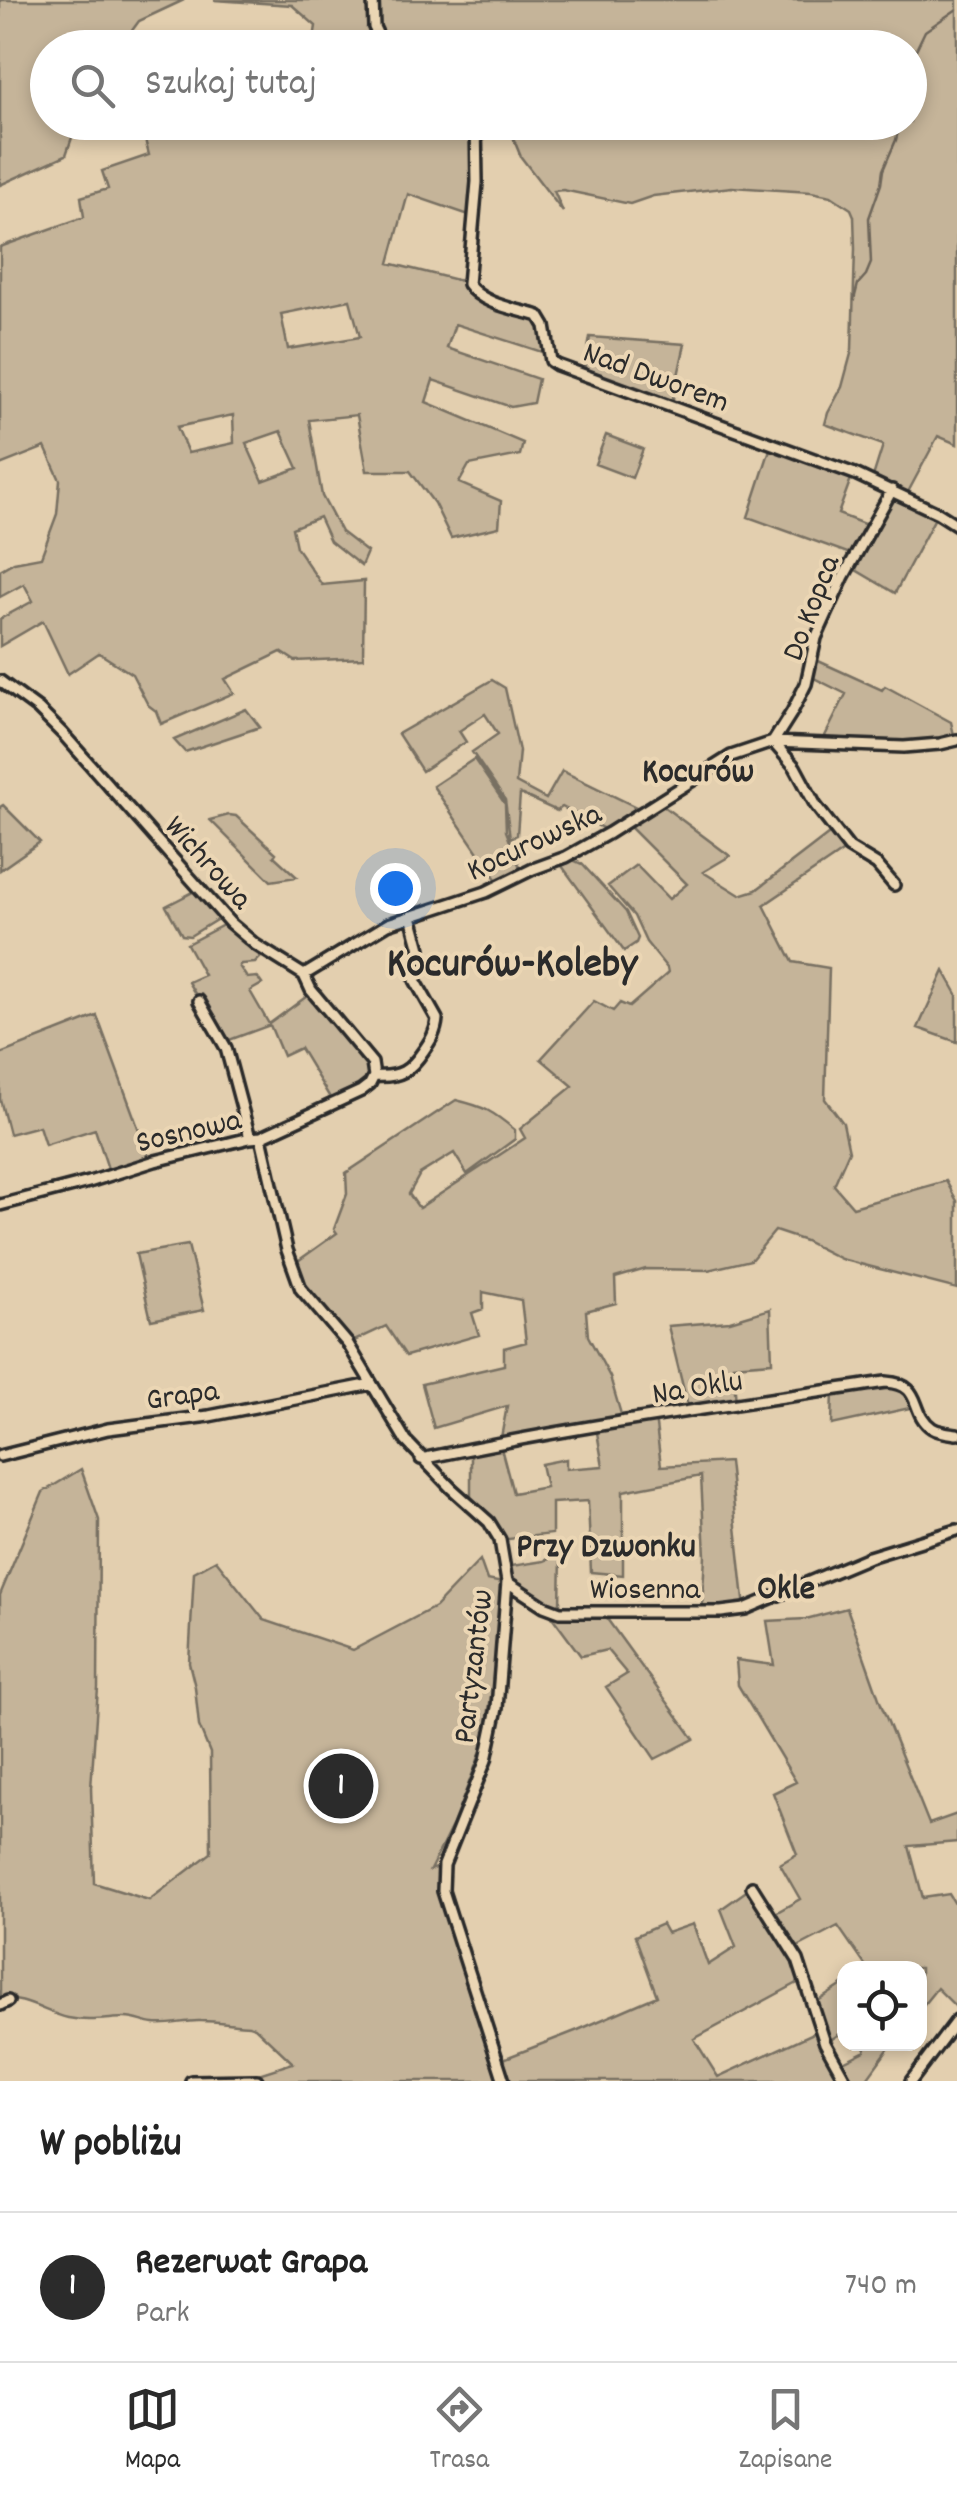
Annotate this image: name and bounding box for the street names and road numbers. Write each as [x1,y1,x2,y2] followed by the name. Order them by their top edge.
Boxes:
[576,332,735,427] street label: Nad Dworem
[773,548,855,668] street label: Do Kopca
[460,793,611,896] street label: Kocurowska
[151,807,262,923] street label: Wichrowa
[132,1099,247,1168] street label: Sosnowa
[649,1360,746,1420] street label: Na Oklu
[143,1370,223,1426] street label: Grapa
[590,1569,701,1615] street label: Wiosenna
[444,1587,508,1746] street label: Partyzantów

